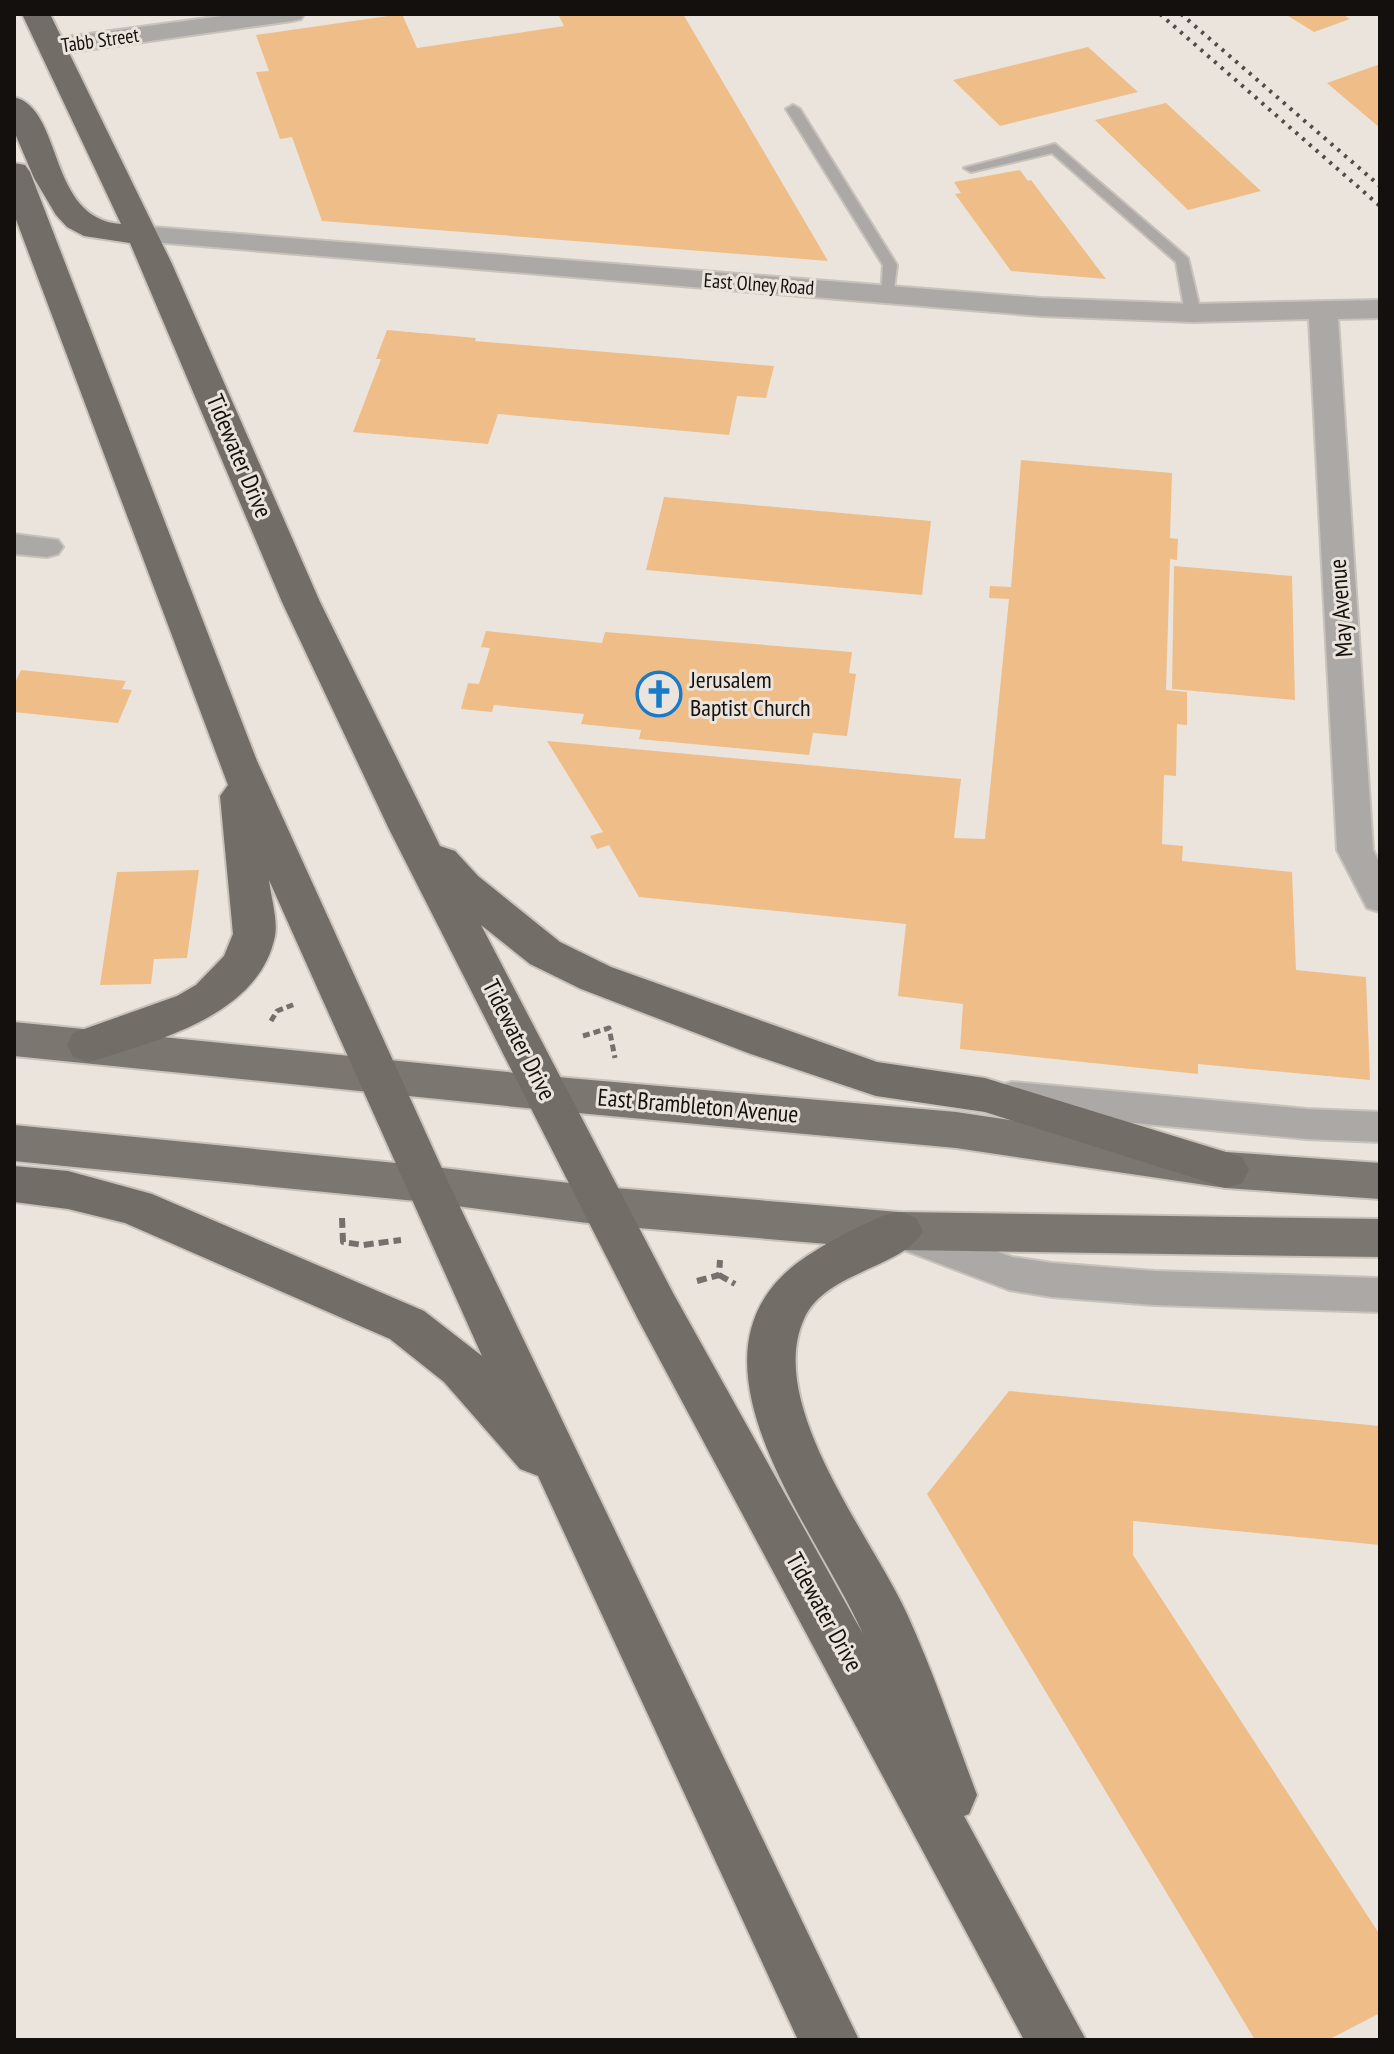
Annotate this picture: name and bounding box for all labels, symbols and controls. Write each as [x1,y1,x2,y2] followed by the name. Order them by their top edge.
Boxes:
[59,22,141,58] street label: Tabb Street
[703,267,815,301] street label: East Olney Road
[200,389,279,522] street label: Tidewater Drive
[1322,558,1359,658] street label: May Avenue
[689,664,811,723] place label: Jerusalem Baptist Church
[635,670,683,718] church icon: Jerusalem Baptist Church
[476,974,563,1105] street label: Tidewater Drive
[596,1081,800,1130] street label: East Brambleton Avenue
[779,1547,870,1677] street label: Tidewater Drive

